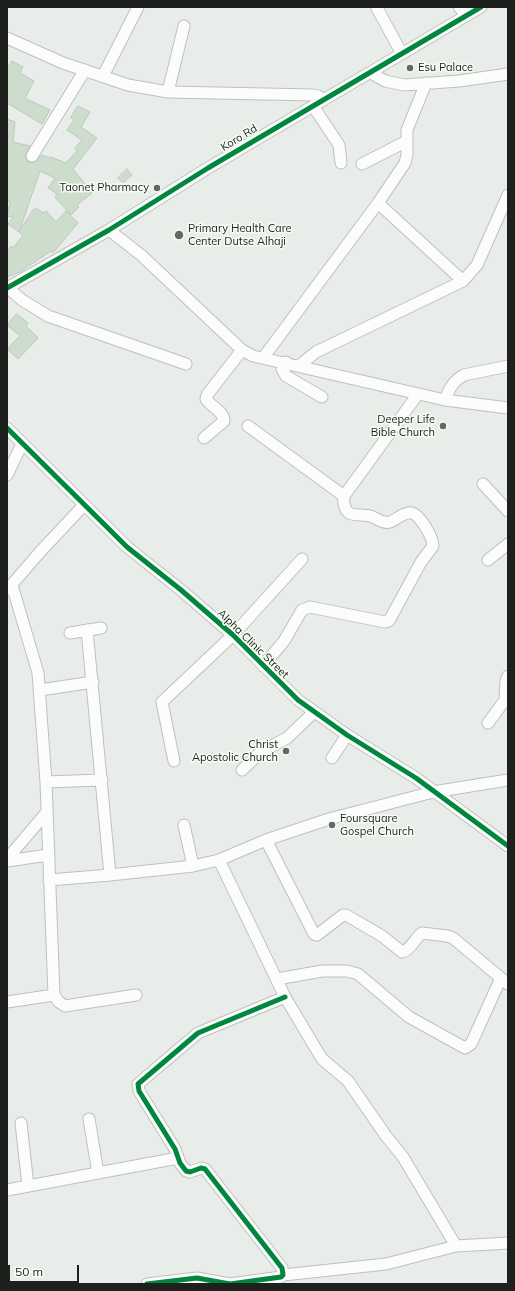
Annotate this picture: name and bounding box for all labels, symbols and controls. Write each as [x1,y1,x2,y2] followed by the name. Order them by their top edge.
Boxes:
[418,61,473,75] place label: Esu Palace
[405,63,415,73] marker: Esu Palace
[218,122,260,154] street label: Koro Rd
[59,181,149,195] place label: Taonet Pharmacy
[152,183,162,193] marker: Taonet Pharmacy
[188,222,292,248] place label: Primary Health Care Center Dutse Alhaji
[173,229,185,241] marker: Primary Health Care Center Dutse Alhaji
[371,413,435,439] place label: Deeper Life Bible Church
[438,421,448,431] marker: Deeper Life Bible Church
[215,607,291,681] street label: Alpha Clinic Street
[192,738,278,764] place label: Christ Apostolic Church
[281,746,291,756] marker: Christ Apostolic Church
[340,812,414,838] place label: Foursquare Gospel Church
[327,820,337,830] marker: Foursquare Gospel Church
[10,1257,81,1283] scale bar
[15,1264,43,1279] text: 50 m

